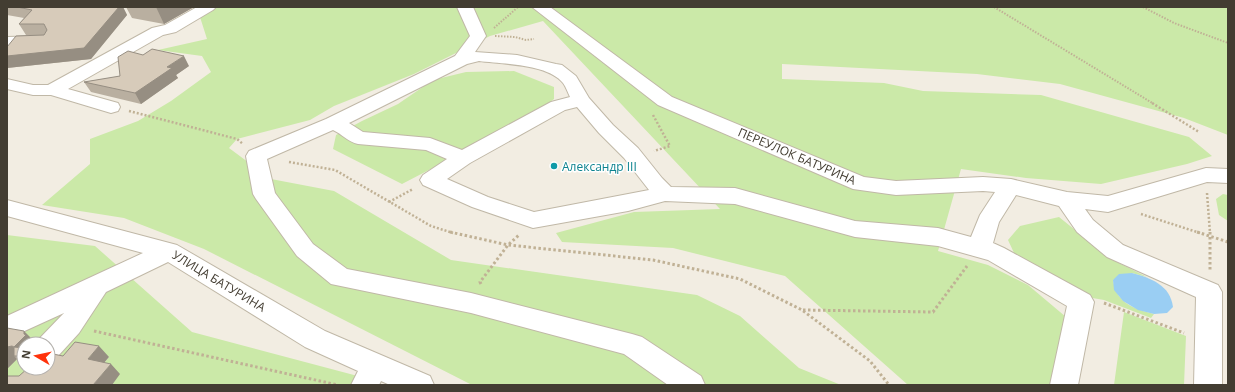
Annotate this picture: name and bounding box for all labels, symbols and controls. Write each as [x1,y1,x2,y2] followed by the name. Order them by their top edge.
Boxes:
[735,123,859,189] street label: ПЕРЕУЛОК БАТУРИНА
[562,158,637,175] place label: Александр III
[549,161,559,171] marker: Александр III
[169,246,269,316] street label: УЛИЦА БАТУРИНА
[16,336,56,376] north arrow
[18,349,34,360] text: N

